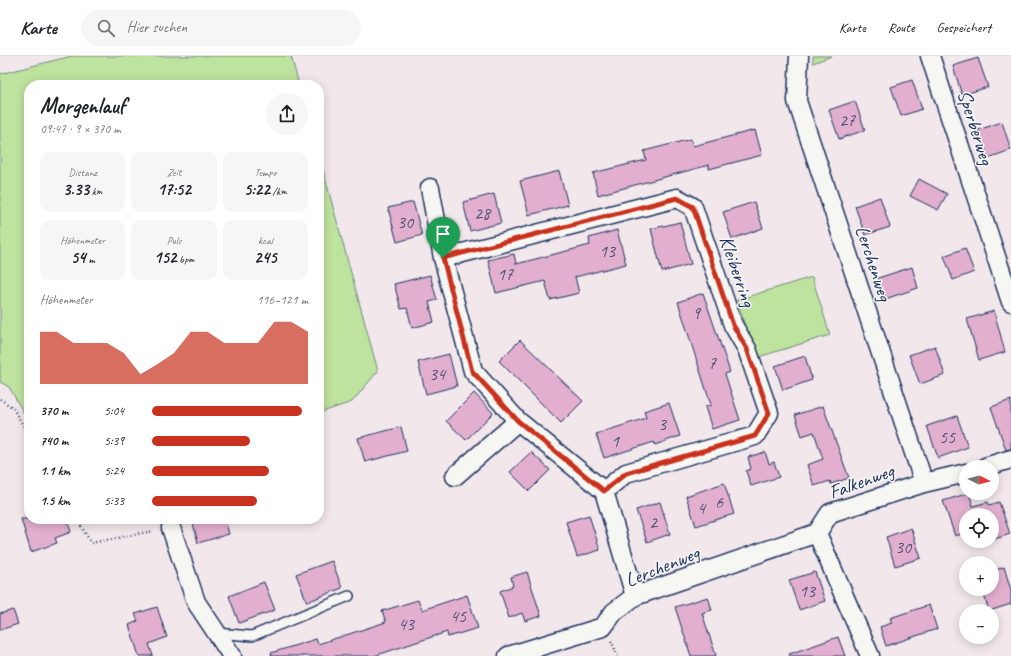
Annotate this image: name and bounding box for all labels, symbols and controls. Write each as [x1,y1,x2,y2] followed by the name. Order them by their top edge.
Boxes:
[81,10,361,46] search box
[20,16,57,40] text: Karte
[95,17,117,39] icon: search
[127,18,187,37] text: Hier suchen
[839,19,866,36] text: Karte
[888,19,914,36] text: Route
[936,19,991,36] text: Gespeichert
[952,87,1000,170] street label: Sperberweg
[40,92,125,120] text: Morgenlauf
[266,93,308,135] button: share
[839,109,856,131] house number: 27
[40,121,121,137] text: 09:47 · 9 × 370 m
[68,165,97,179] text: Distanz
[167,165,181,179] text: Zeit
[254,165,276,179] text: Tempo
[63,179,89,200] text: 3.33
[157,179,191,200] text: 17:52
[244,179,270,200] text: 5:22
[89,184,103,198] text: km
[270,184,287,198] text: /km
[474,202,492,224] house number: 28
[397,211,415,233] house number: 30
[426,217,460,258] pin
[850,222,898,306] street label: Lerchenweg
[432,223,454,245] icon: arrive
[714,232,762,312] street label: Kleiberring
[60,233,105,247] text: Höhenmeter
[167,233,181,247] text: Puls
[258,233,273,247] text: kcal
[599,240,617,262] house number: 13
[71,247,86,268] text: 54
[154,247,176,268] text: 152
[254,247,277,268] text: 245
[86,252,95,266] text: m
[176,252,194,266] text: bpm
[497,263,514,285] house number: 17
[40,292,93,308] text: Höhenmeter
[257,292,308,308] text: 116–121 m
[692,302,702,324] house number: 9
[708,352,717,374] house number: 7
[429,363,447,385] house number: 34
[40,403,68,419] text: 370 m
[104,403,124,419] text: 5:04
[658,413,668,435] house number: 3
[939,426,956,448] house number: 55
[611,430,620,452] house number: 1
[40,433,68,449] text: 740 m
[104,433,124,449] text: 5:39
[825,458,899,505] street label: Falkenweg
[959,460,999,500] north arrow
[959,460,999,644] map controls
[40,463,70,479] text: 1.1 km
[104,463,124,479] text: 5:24
[715,491,724,513] house number: 6
[40,493,70,509] text: 1.5 km
[104,493,124,509] text: 5:33
[697,497,707,519] house number: 4
[959,508,999,548] button: locate
[649,511,659,533] house number: 2
[895,536,913,558] house number: 30
[621,540,705,593] street label: Lerchenweg
[959,556,999,596] button: +
[799,580,817,602] house number: 13
[959,604,999,644] button: −
[450,605,467,627] house number: 45
[398,613,416,635] house number: 43

